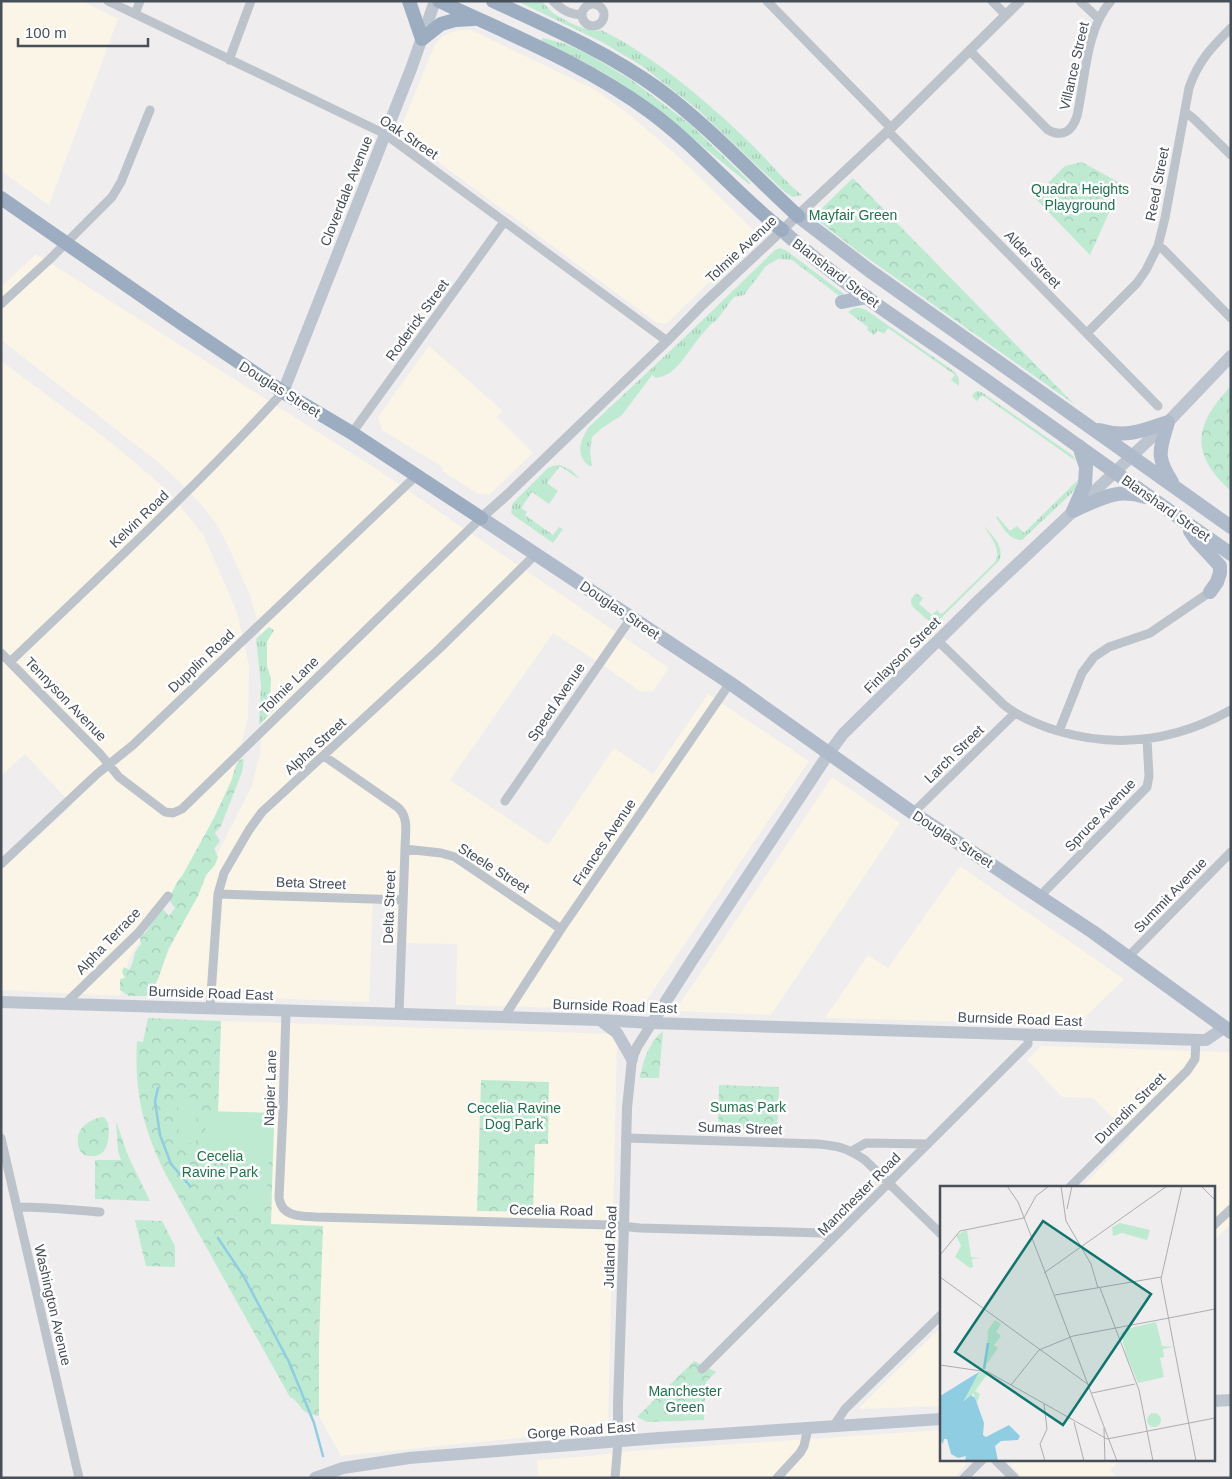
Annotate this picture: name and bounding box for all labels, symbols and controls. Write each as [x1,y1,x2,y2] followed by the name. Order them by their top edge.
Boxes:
[18,15,148,47] scale bar
[1056,20,1092,112] street label: Villance Street
[25,24,67,41] text: 100 m
[377,112,441,162] street label: Oak Street
[317,133,375,248] street label: Cloverdale Avenue
[1142,146,1172,222] street label: Reed Street
[1031,181,1129,213] park label: Quadra Heights Playground
[809,207,897,223] park label: Mayfair Green
[702,212,780,286] street label: Tolmie Avenue
[1002,227,1065,291] street label: Alder Street
[790,235,883,311] street label: Blanshard Street
[382,276,452,364] street label: Roderick Street
[236,358,324,420] street label: Douglas Street
[1119,472,1213,545] street label: Blanshard Street
[106,487,172,551] street label: Kelvin Road
[577,577,663,643] street label: Douglas Street
[861,614,943,696] street label: Finlayson Street
[165,626,237,696] street label: Dupplin Road
[256,653,322,717] street label: Tolmie Lane
[22,654,110,744] street label: Tennyson Avenue
[524,660,588,744] street label: Speed Avenue
[281,714,349,778] street label: Alpha Street
[921,722,987,786] street label: Larch Street
[1061,775,1139,855] street label: Spruce Avenue
[569,796,639,888] street label: Frances Avenue
[910,807,996,871] street label: Douglas Street
[455,840,533,896] street label: Steele Street
[1130,854,1210,936] street label: Summit Avenue
[380,870,398,944] street label: Delta Street
[276,874,346,892] street label: Beta Street
[72,904,144,978] street label: Alpha Terrace
[148,983,274,1003] street label: Burnside Road East
[552,996,678,1016] street label: Burnside Road East
[957,1009,1083,1029] street label: Burnside Road East
[261,1049,279,1126] street label: Napier Lane
[1091,1069,1169,1147] street label: Dunedin Street
[710,1099,787,1115] park label: Sumas Park
[467,1100,561,1132] park label: Cecelia Ravine Dog Park
[697,1119,783,1137] street label: Sumas Street
[182,1148,259,1180] park label: Cecelia Ravine Park
[814,1149,904,1239] street label: Manchester Road
[940,1186,1214,1462] inset map
[509,1201,593,1219] street label: Cecelia Road
[601,1205,619,1289] street label: Jutland Road
[31,1243,75,1367] street label: Washington Avenue
[648,1383,722,1415] park label: Manchester Green
[526,1418,636,1442] street label: Gorge Road East

